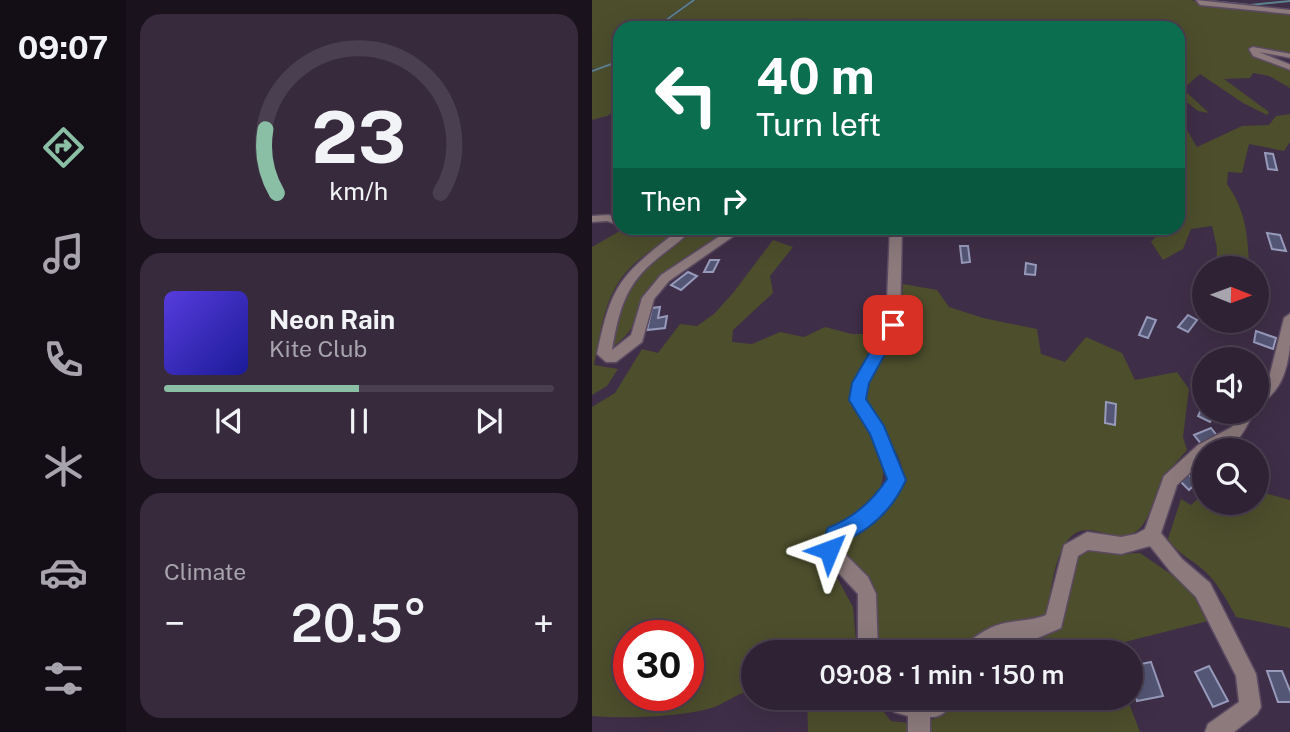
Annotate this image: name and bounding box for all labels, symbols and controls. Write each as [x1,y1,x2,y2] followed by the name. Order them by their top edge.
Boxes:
[18,29,108,66] text: 09:07
[756,47,875,105] text: 40 m
[641,49,732,140] icon: left
[312,94,406,179] text: 23
[756,106,881,143] text: Turn left
[39,123,88,172] icon: directions
[330,175,388,205] text: km/h
[715,182,753,220] icon: right
[641,186,701,217] text: Then
[39,229,88,278] icon: music
[1192,256,1269,332] north arrow
[1192,256,1269,515] map controls
[863,295,923,355] pin
[269,304,395,335] text: Neon Rain
[874,306,912,344] icon: arrive
[39,335,88,384] icon: phone
[269,335,367,362] text: Kite Club
[1192,347,1269,424] button: sound
[210,402,248,440] icon: previous
[340,402,378,440] icon: pause
[470,402,508,440] icon: next
[1192,438,1269,515] button: search
[39,442,88,491] icon: climate
[792,513,866,587] position arrow
[39,548,88,597] icon: car
[164,558,246,585] text: Climate
[291,593,427,654] text: 20.5°
[164,601,185,646] text: −
[533,601,554,646] text: +
[613,620,704,711] speed limit sign: 30
[39,654,88,703] icon: filters
[820,659,1064,690] text: 09:08 · 1 min · 150 m

